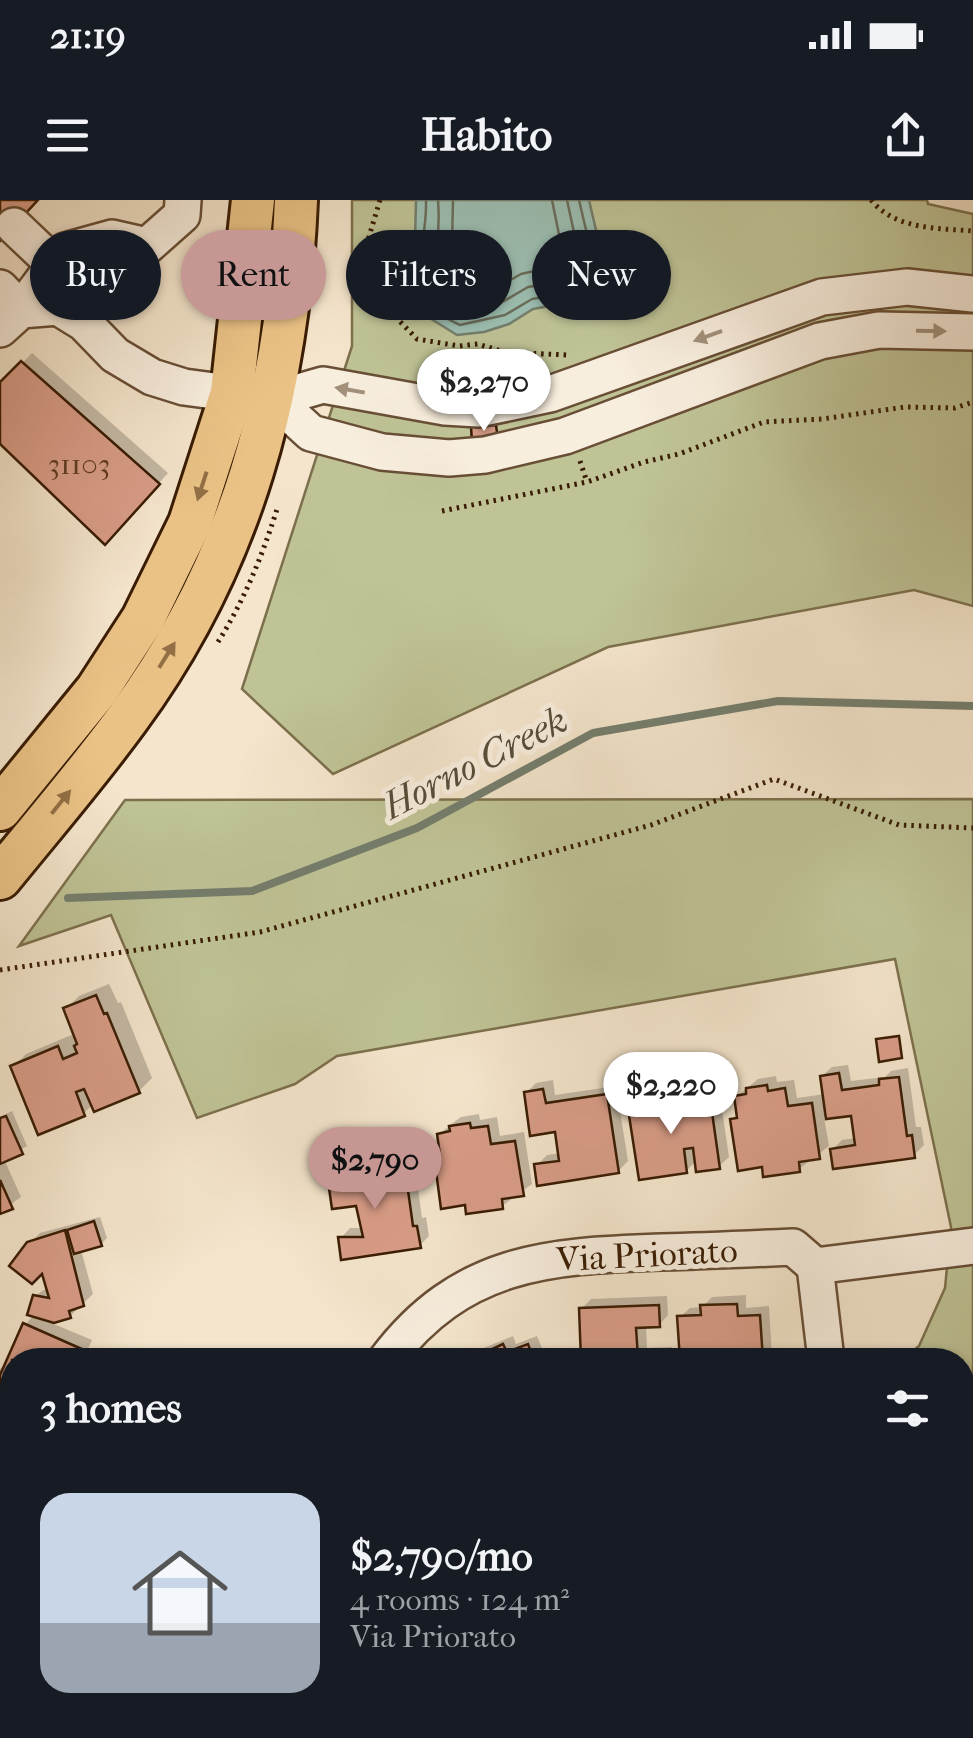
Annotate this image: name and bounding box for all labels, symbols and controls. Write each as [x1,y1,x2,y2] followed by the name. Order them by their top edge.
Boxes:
[50,13,126,58] text: 21:19
[40,108,95,163] icon: menu
[878,108,933,163] icon: share
[421,109,552,162] text: Habito
[30,230,161,320] chip: Buy
[181,230,326,320] chip: Rent
[346,230,512,320] chip: Filters
[532,230,671,320] chip: New
[916,323,948,339] one-way arrow
[693,329,723,344] one-way arrow
[403,349,565,434] pin: $2,270
[439,363,529,400] text: $2,270
[334,381,365,397] one-way arrow
[48,447,110,482] house number: 31103
[193,471,208,501] one-way arrow
[158,641,176,669] one-way arrow
[373,697,575,830] water label: Horno Creek
[50,789,71,814] one-way arrow
[590,1052,752,1137] pin: $2,220
[625,1066,717,1103] text: $2,220
[294,1127,456,1212] pin: $2,790
[331,1141,419,1178] text: $2,790
[554,1230,739,1280] street label: Via Priorato
[880,1381,935,1436] icon: filters
[40,1384,182,1433] text: 3 homes
[350,1532,533,1581] text: $2,790/mo
[120,1533,240,1653] icon: home
[350,1581,569,1618] text: 4 rooms · 124 m²
[350,1618,516,1655] text: Via Priorato

